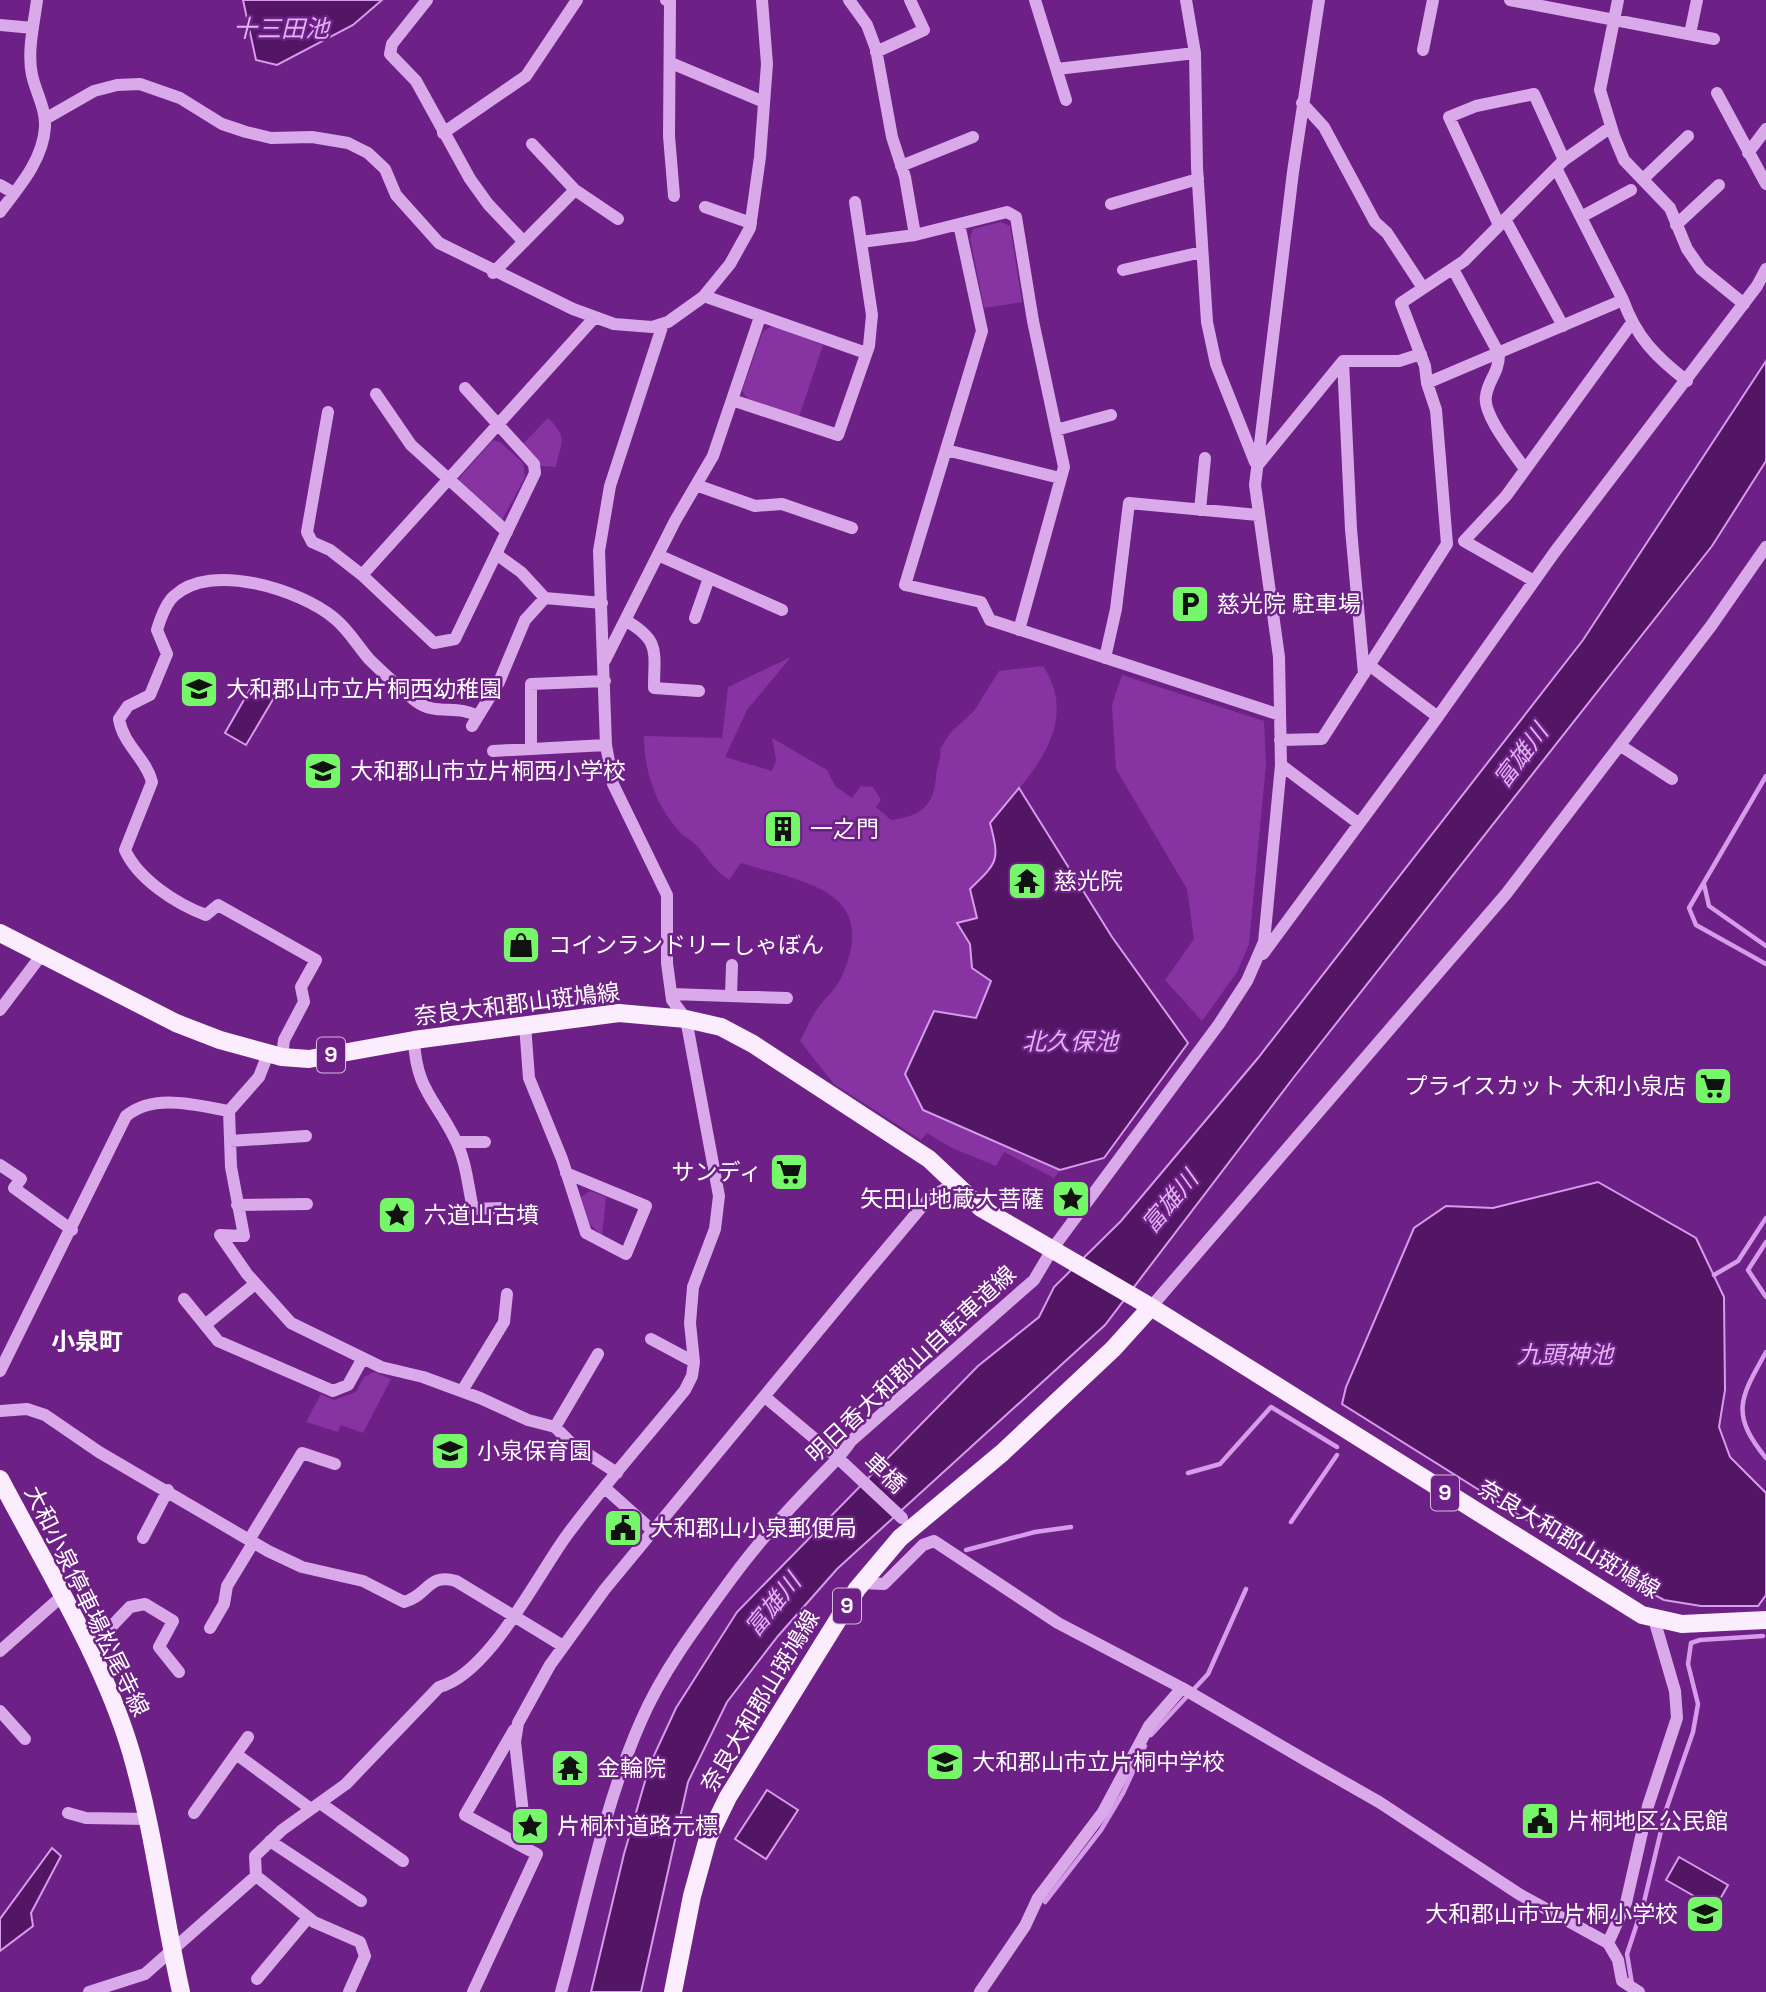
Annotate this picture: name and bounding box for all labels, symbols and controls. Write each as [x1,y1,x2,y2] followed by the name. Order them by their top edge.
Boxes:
[233,13,331,44] water label: 十三田池
[1169,583,1211,625] parking icon: 慈光院 駐車場
[1217,589,1361,619] place label: 慈光院 駐車場
[178,668,220,710] school or university icon: 大和郡山市立片桐西幼稚園
[226,674,502,704] place label: 大和郡山市立片桐西幼稚園
[1487,715,1556,794] water label: 富雄川
[302,750,344,792] school or university icon: 大和郡山市立片桐西小学校
[350,756,626,786] place label: 大和郡山市立片桐西小学校
[762,808,804,850] building icon: 一之門
[810,814,879,844] place label: 一之門
[1006,860,1048,902] temple icon: 慈光院
[1054,866,1123,896] place label: 慈光院
[500,924,542,966] shop icon: コインランドリーしゃぼん
[548,930,824,960] place label: コインランドリーしゃぼん
[412,976,622,1032] street label: 奈良大和郡山斑鳩線
[1022,1026,1120,1057] water label: 北久保池
[317,1038,345,1072] road number: 9
[1692,1065,1734,1107] supermarket icon: プライスカット 大和小泉店
[1405,1071,1686,1101] place label: プライスカット 大和小泉店
[768,1151,810,1193] supermarket icon: サンディ
[672,1157,762,1187] place label: サンディ
[1135,1162,1207,1239] water label: 富雄川
[1050,1178,1092,1220] place icon: 矢田山地蔵大菩薩
[860,1184,1044,1214] place label: 矢田山地蔵大菩薩
[376,1194,418,1236] place icon: 六道山古墳
[424,1200,539,1230] place label: 六道山古墳
[800,1259,1022,1469] street label: 明日香大和郡山自転車道線
[51,1326,123,1357] district label: 小泉町
[1517,1339,1615,1370] water label: 九頭神池
[429,1430,471,1472] school or university icon: 小泉保育園
[477,1436,592,1466] place label: 小泉保育園
[858,1446,912,1500] street label: 車橋
[1473,1473,1665,1605] street label: 奈良大和郡山斑鳩線
[1431,1476,1459,1510] road number: 9
[18,1481,156,1721] street label: 大和小泉停車場松尾寺線
[602,1507,644,1549] public building icon: 大和郡山小泉郵便局
[650,1513,857,1543] place label: 大和郡山小泉郵便局
[738,1565,809,1642] water label: 富雄川
[833,1588,861,1624] road number: 9
[694,1605,826,1797] street label: 奈良大和郡山斑鳩線
[924,1741,966,1783] school or university icon: 大和郡山市立片桐中学校
[549,1747,591,1789] temple icon: 金輪院
[972,1747,1225,1777] place label: 大和郡山市立片桐中学校
[597,1753,666,1783] place label: 金輪院
[1519,1800,1561,1842] public building icon: 片桐地区公民館
[509,1805,551,1847] place icon: 片桐村道路元標
[1567,1806,1728,1836] place label: 片桐地区公民館
[557,1811,718,1841] place label: 片桐村道路元標
[1684,1893,1726,1935] school or university icon: 大和郡山市立片桐小学校
[1425,1899,1678,1929] place label: 大和郡山市立片桐小学校

